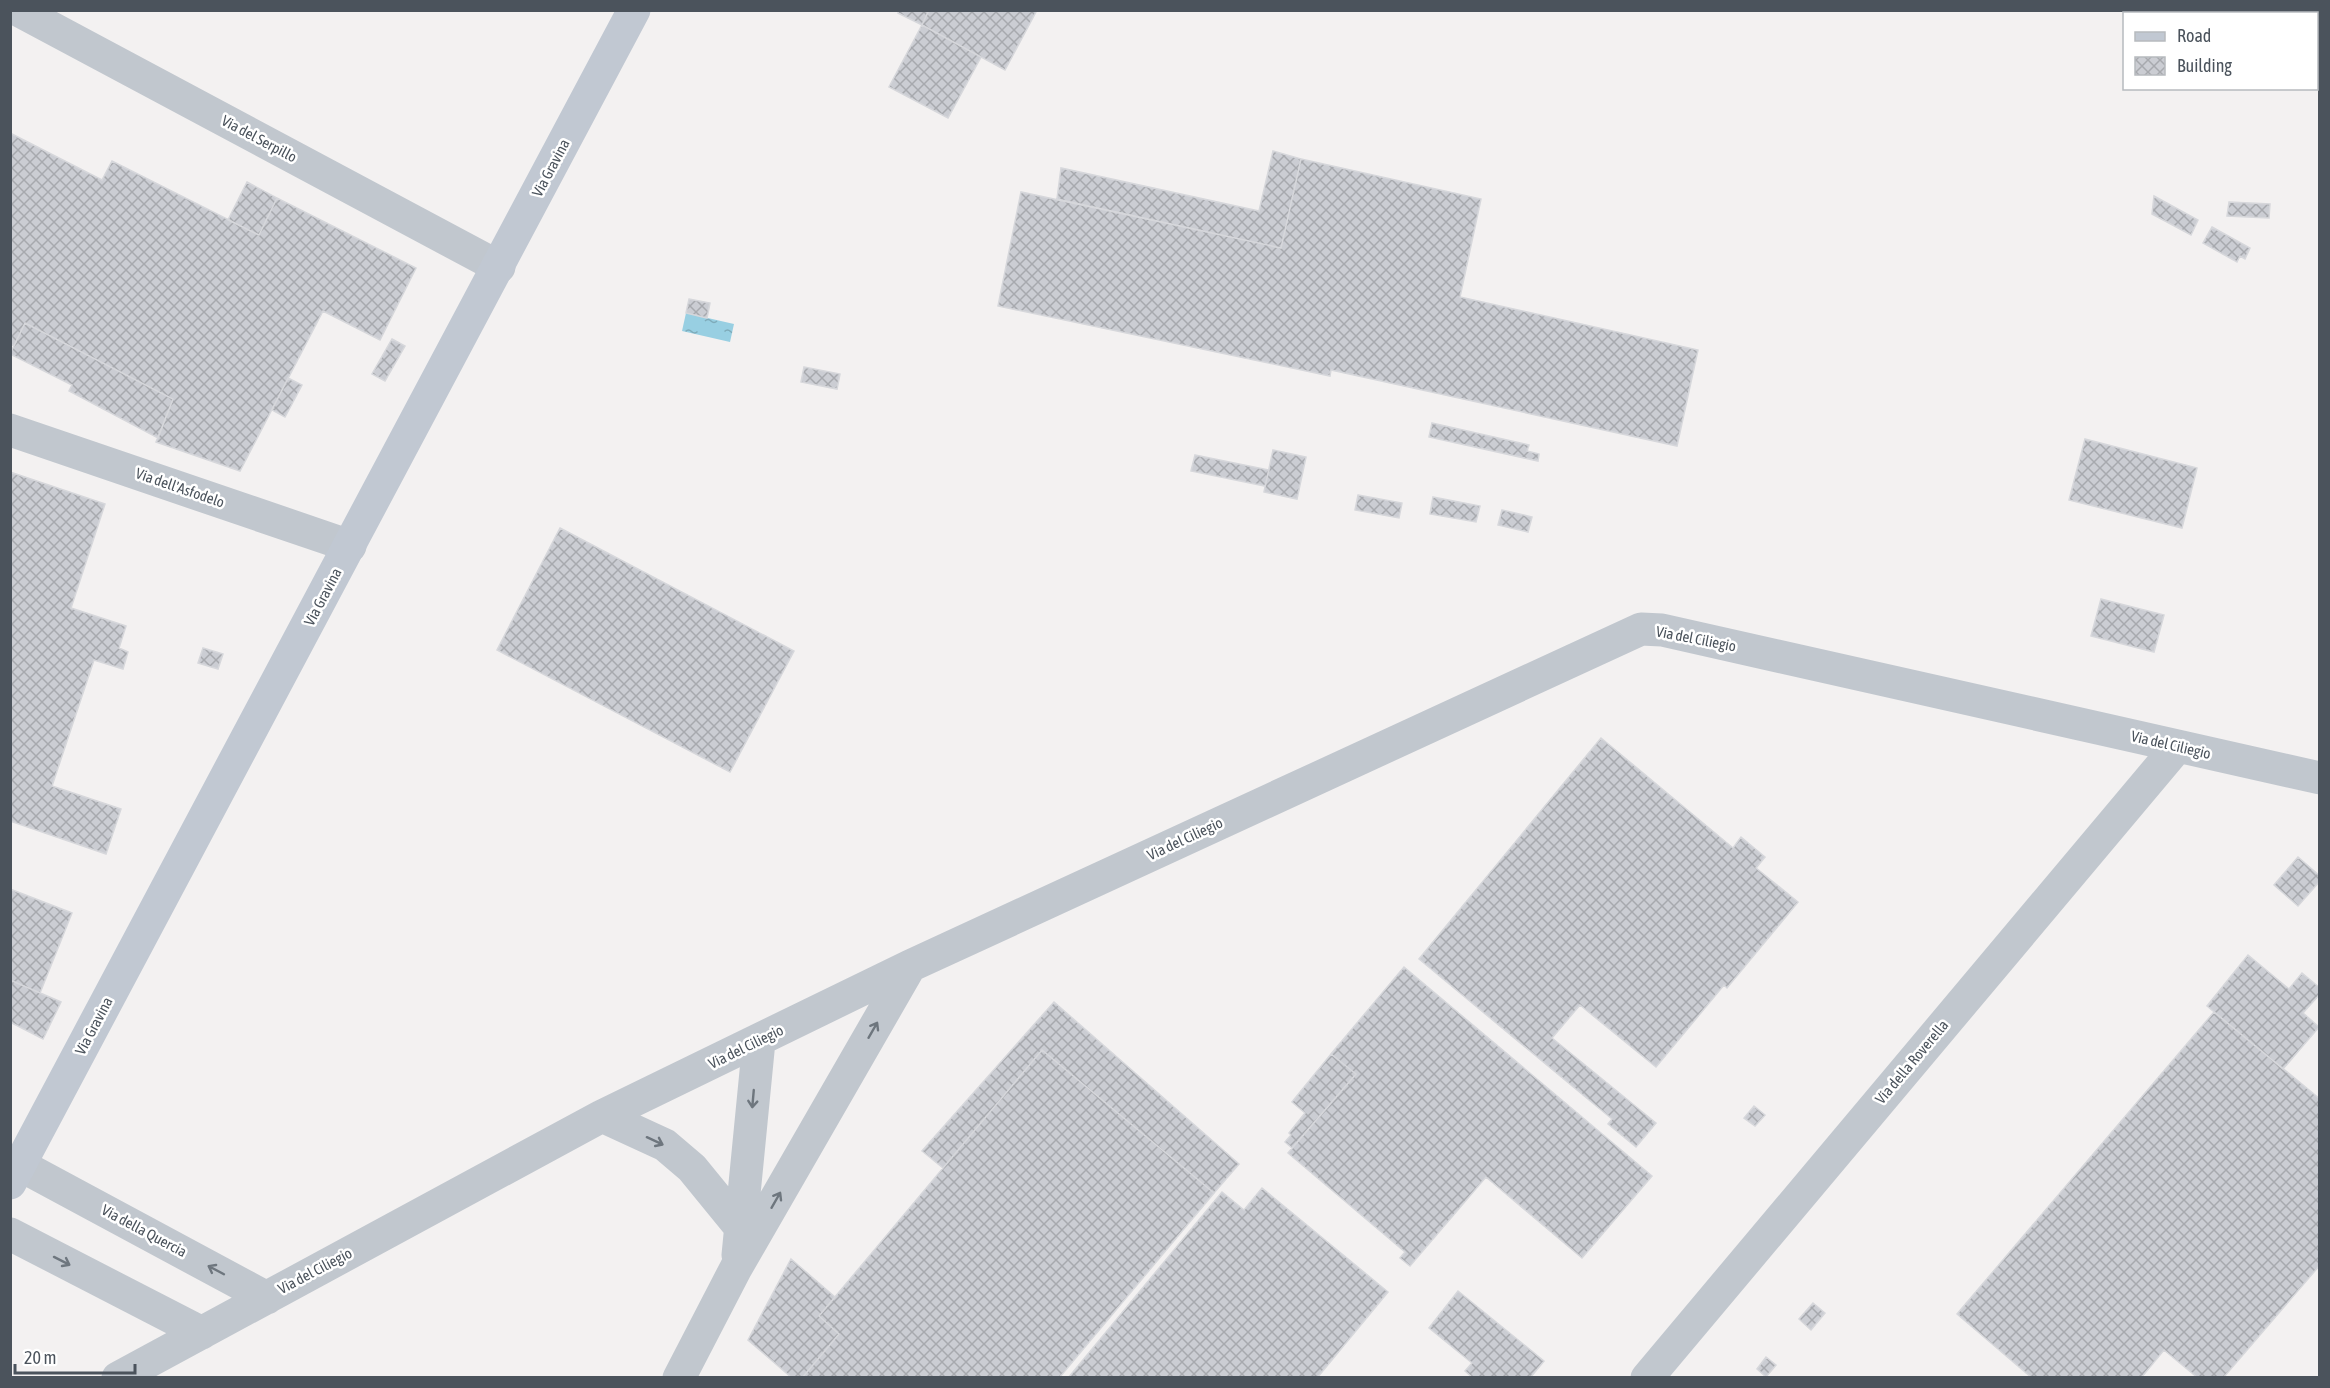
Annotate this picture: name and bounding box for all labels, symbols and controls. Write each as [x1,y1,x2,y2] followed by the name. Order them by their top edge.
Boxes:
[2123,12,2318,90] legend
[2177,25,2211,46] text: Road
[2177,55,2232,76] text: Building
[219,112,300,165] street label: Via del Serpillo
[528,136,573,199] street label: Via Gravina
[134,464,227,511] street label: Via dell'Asfodelo
[300,565,345,628] street label: Via Gravina
[1655,622,1738,655] street label: Via del Ciliegio
[2130,727,2213,762] street label: Via del Ciliegio
[1144,814,1225,863] street label: Via del Ciliegio
[71,994,116,1057] street label: Via Gravina
[1872,1016,1952,1107] street label: Via della Roverella
[706,1021,786,1072] street label: Via del Ciliegio
[867,1022,879,1039] one-way arrow
[747,1088,758,1108] one-way arrow
[646,1135,664,1147] one-way arrow
[771,1191,782,1209] one-way arrow
[99,1201,190,1260] street label: Via della Quercia
[275,1244,355,1297] street label: Via del Ciliegio
[53,1256,71,1267] one-way arrow
[208,1264,225,1276] one-way arrow
[15,1337,135,1375] scale bar
[24,1347,56,1368] text: 20 m

